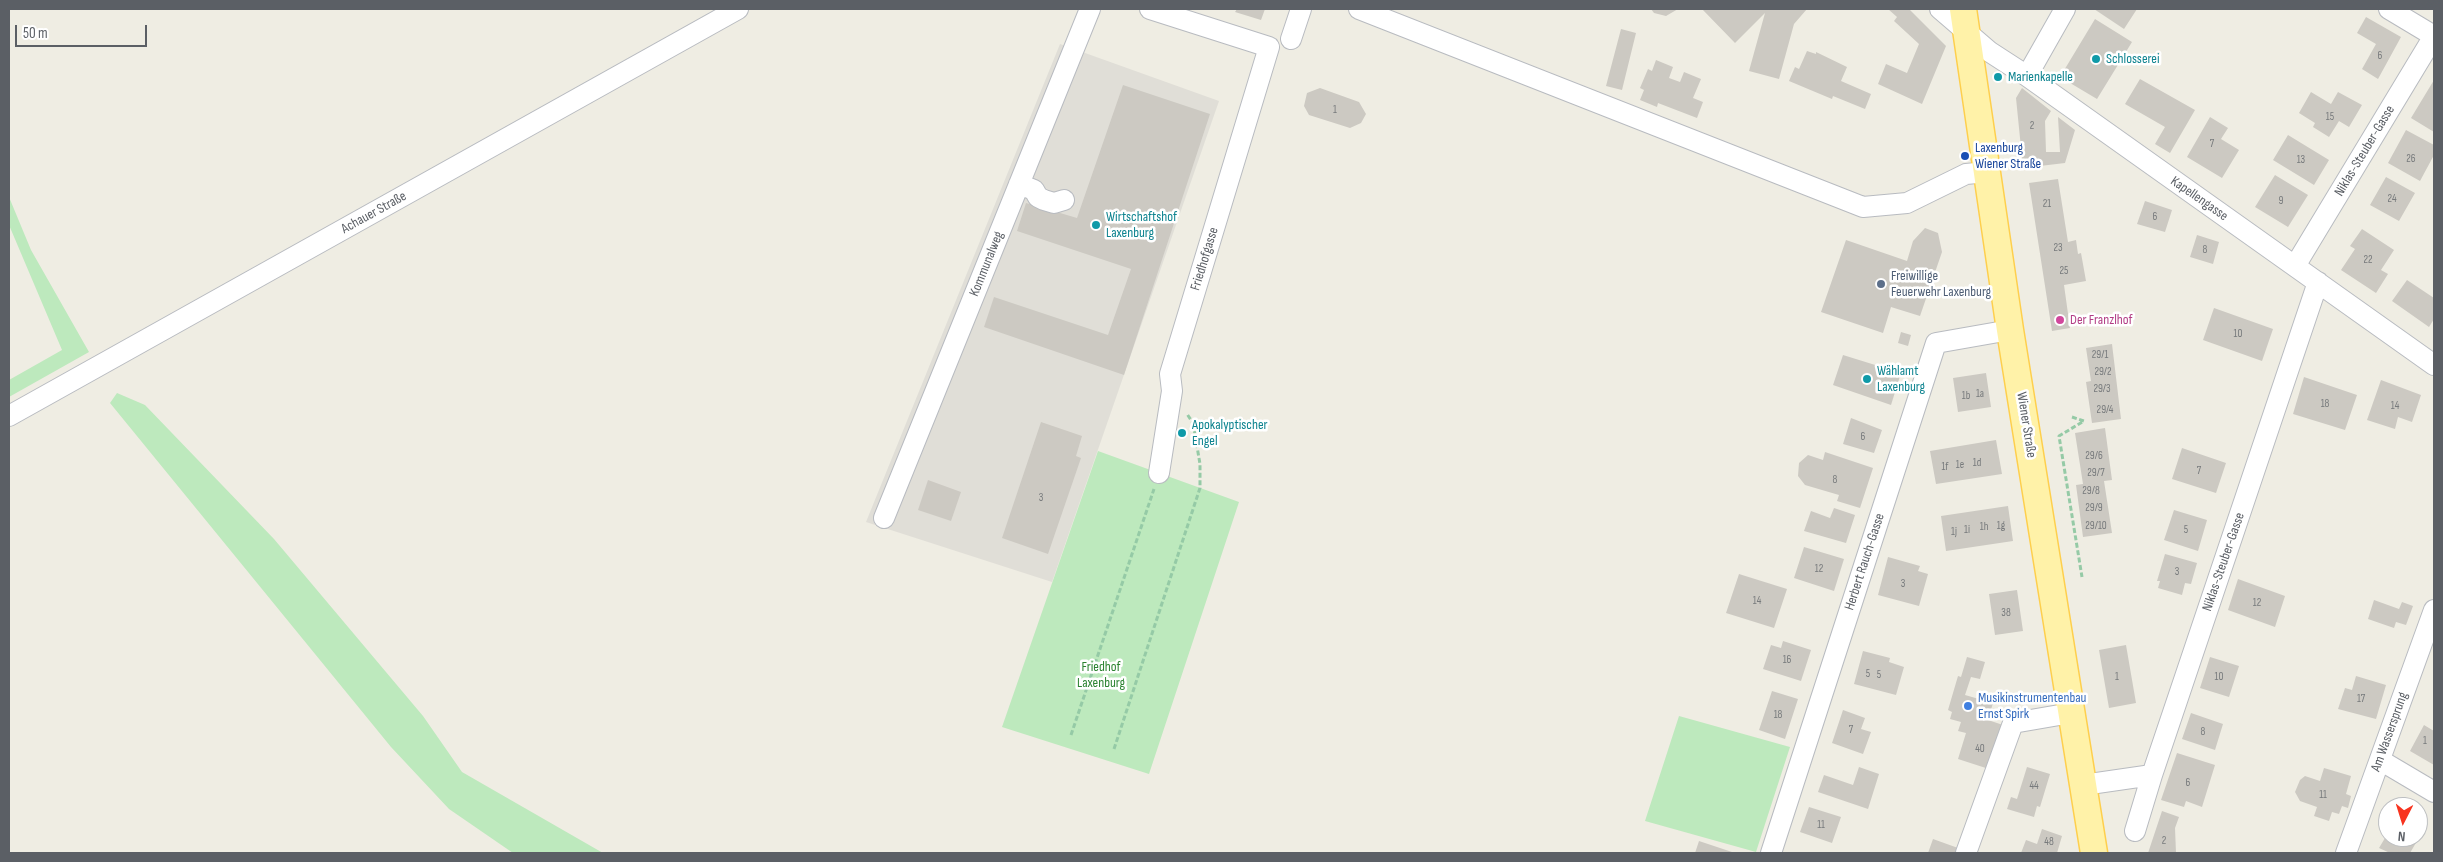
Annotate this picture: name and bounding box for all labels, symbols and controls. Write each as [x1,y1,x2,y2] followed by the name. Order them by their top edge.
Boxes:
[18,15,150,47] scale bar
[23,24,48,43] text: 50 m
[2378,49,2382,63] house number: 6
[2106,51,2160,67] place label: Schlosserei
[2090,53,2102,65] marker: Schlosserei
[2008,69,2073,85] place label: Marienkapelle
[1992,71,2004,83] marker: Marienkapelle
[2331,102,2399,200] street label: Niklas-Steuber-Gasse
[1333,103,1337,117] house number: 1
[2326,110,2334,124] house number: 15
[2030,119,2034,133] house number: 2
[2210,137,2214,151] house number: 7
[1975,140,2041,172] place label: Laxenburg Wiener Straße
[1959,150,1971,162] marker: Laxenburg Wiener Straße
[2406,152,2416,166] house number: 26
[2297,153,2305,167] house number: 13
[2167,173,2231,225] street label: Kapellengasse
[339,188,409,238] street label: Achauer Straße
[2387,192,2397,206] house number: 24
[2279,194,2283,208] house number: 9
[2043,197,2051,211] house number: 21
[1106,209,1177,242] place label: Wirtschaftshof Laxenburg
[2153,210,2157,224] house number: 6
[1090,219,1102,231] marker: Wirtschaftshof Laxenburg
[1187,225,1223,293] street label: Friedhofgasse
[966,229,1008,299] street label: Kommunalweg
[2053,241,2063,255] house number: 23
[2203,243,2207,257] house number: 8
[2363,253,2373,267] house number: 22
[2060,264,2068,278] house number: 25
[1891,268,1991,300] place label: Freiwillige Feuerwehr Laxenburg
[1875,278,1887,290] marker: Freiwillige Feuerwehr Laxenburg
[2070,312,2133,328] place label: Der Franzlhof
[2054,314,2066,326] marker: Der Franzlhof
[2234,327,2242,341] house number: 10
[2092,348,2108,362] house number: 29/1
[1877,363,1925,396] place label: Wählamt Laxenburg
[2094,365,2112,379] house number: 29/2
[1861,373,1873,385] marker: Wählamt Laxenburg
[2093,382,2111,396] house number: 29/3
[1976,387,1984,401] house number: 1a
[1962,389,1970,403] house number: 1b
[2013,391,2039,459] street label: Wiener Straße
[2321,397,2329,411] house number: 18
[2391,399,2399,413] house number: 14
[2097,403,2113,417] house number: 29/4
[1192,417,1268,450] place label: Apokalyptischer Engel
[1176,427,1188,439] marker: Apokalyptischer Engel
[1861,430,1865,444] house number: 6
[2085,449,2103,463] house number: 29/6
[1973,456,1981,470] house number: 1d
[1956,458,1964,472] house number: 1e
[1941,460,1949,474] house number: 1f
[2197,464,2201,478] house number: 7
[2087,466,2105,480] house number: 29/7
[1833,473,1837,487] house number: 8
[2082,484,2100,498] house number: 29/8
[1039,491,1043,505] house number: 3
[2085,501,2103,515] house number: 29/9
[1841,511,1889,613] street label: Herbert Rauch-Gasse
[2199,511,2249,613] street label: Niklas-Steuber-Gasse
[1997,519,2005,533] house number: 1g
[2085,519,2107,533] house number: 29/10
[1980,520,1988,534] house number: 1h
[1964,523,1970,537] house number: 1i
[2184,523,2188,537] house number: 5
[1951,525,1957,539] house number: 1j
[1815,562,1823,576] house number: 12
[2175,565,2179,579] house number: 3
[1901,577,1905,591] house number: 3
[1753,594,1761,608] house number: 14
[2253,596,2261,610] house number: 12
[2001,606,2011,620] house number: 38
[1783,653,1791,667] house number: 16
[1077,659,1125,692] park label: Friedhof Laxenburg
[1866,667,1870,681] house number: 5
[1877,668,1881,682] house number: 5
[2115,670,2119,684] house number: 1
[2215,670,2223,684] house number: 10
[1978,690,2086,722] place label: Musikinstrumentenbau Ernst Spirk
[2368,690,2412,774] street label: Am Wassersprung
[2357,692,2365,706] house number: 17
[1962,700,1974,712] marker: Musikinstrumentenbau Ernst Spirk
[1774,708,1782,722] house number: 18
[1849,723,1853,737] house number: 7
[2201,725,2205,739] house number: 8
[2423,734,2427,748] house number: 1
[1975,742,1985,756] house number: 40
[2186,776,2190,790] house number: 6
[2029,779,2039,793] house number: 44
[2319,788,2327,802] house number: 11
[2378,797,2428,847] north arrow
[1817,818,1825,832] house number: 11
[2397,828,2406,845] text: N
[2162,834,2166,848] house number: 2
[2044,835,2054,849] house number: 48

